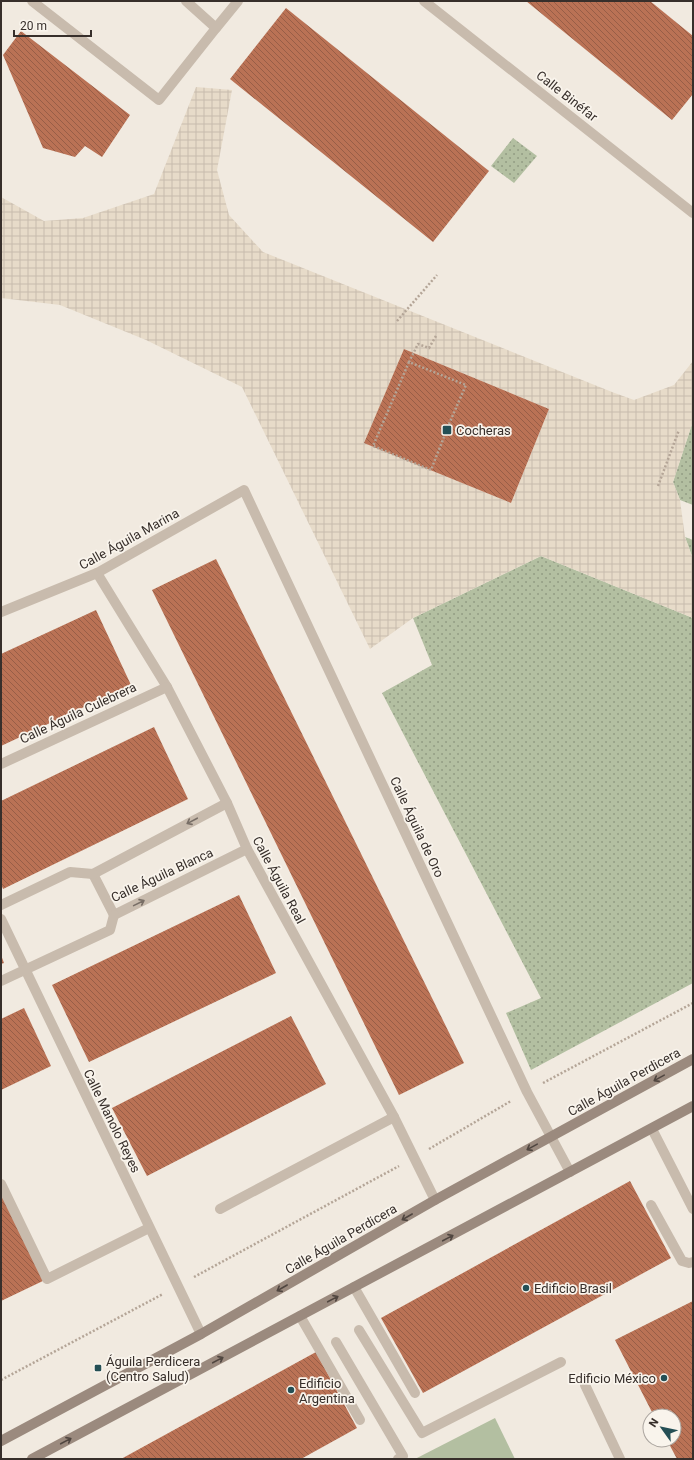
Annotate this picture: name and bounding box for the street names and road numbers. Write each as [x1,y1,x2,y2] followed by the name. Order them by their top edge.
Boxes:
[533,68,601,125] street label: Calle Binéfar
[76,505,182,573] street label: Calle Águila Marina
[17,679,139,747] street label: Calle Águila Culebrera
[387,774,447,880] street label: Calle Águila de Oro
[250,834,308,926] street label: Calle Águila Real
[109,845,215,905] street label: Calle Águila Blanca
[565,1045,683,1119] street label: Calle Águila Perdicera
[80,1067,144,1175] street label: Calle Manolo Reyes
[283,1201,399,1277] street label: Calle Águila Perdicera

